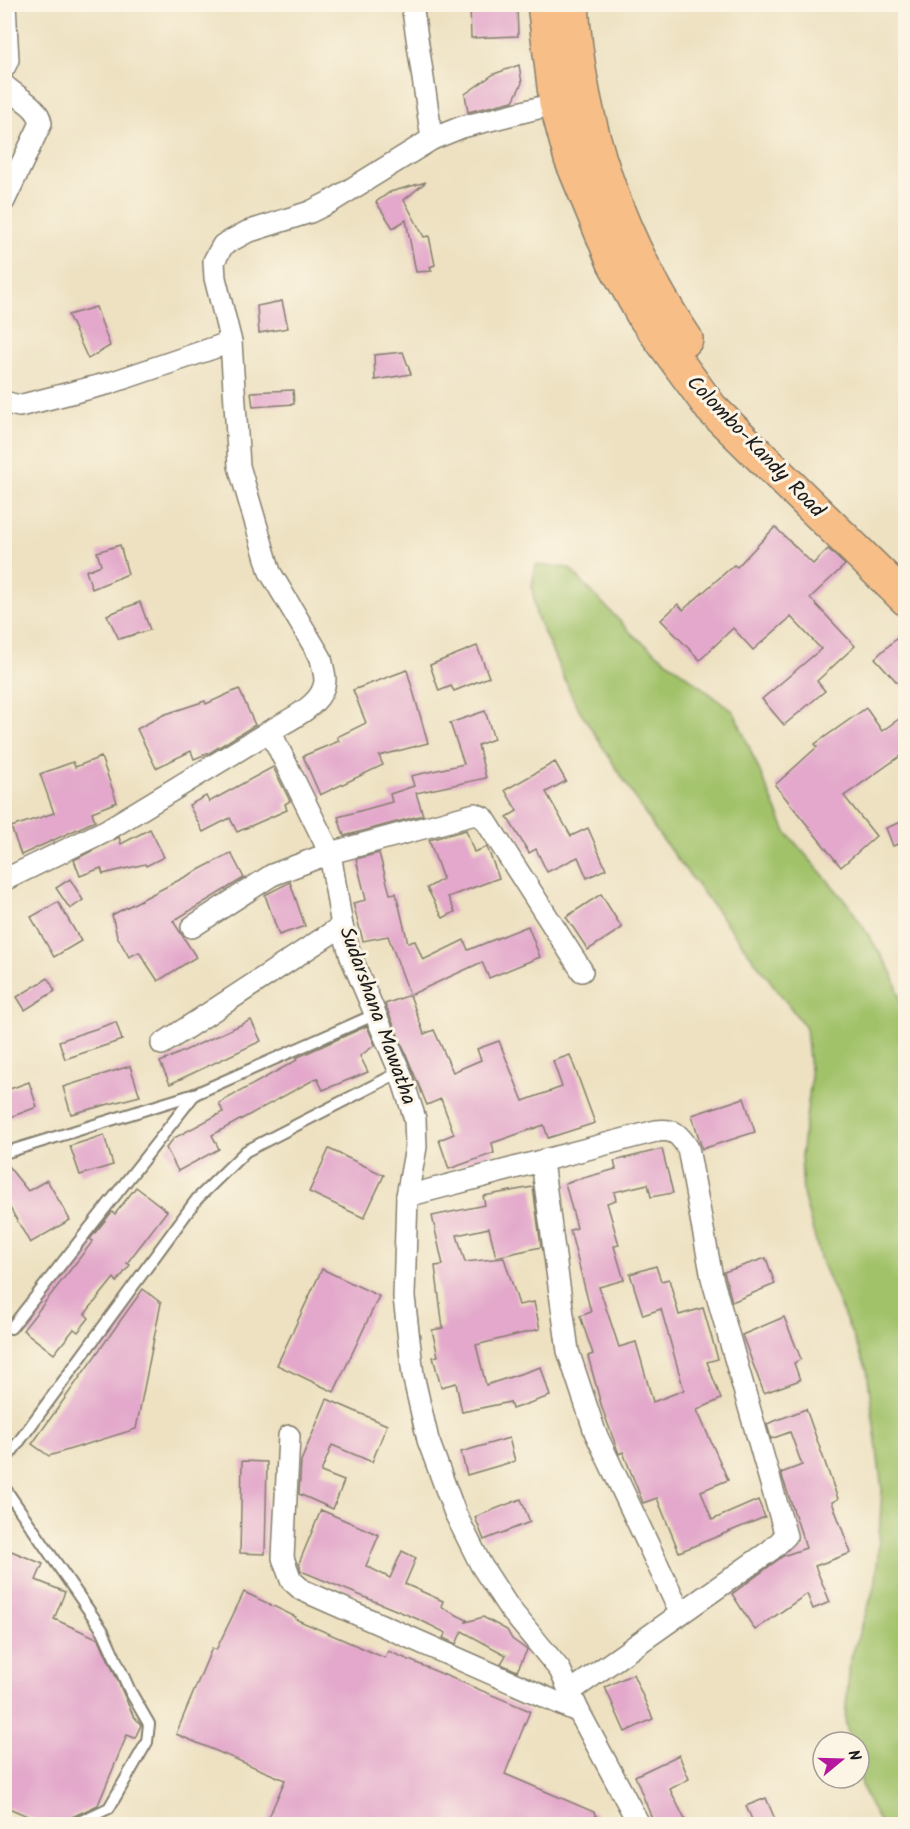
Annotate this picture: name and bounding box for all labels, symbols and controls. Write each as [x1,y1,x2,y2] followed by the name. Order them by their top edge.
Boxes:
[678,368,833,526] street label: Colombo-Kandy Road
[329,922,425,1110] street label: Sudarshana Mawatha
[811,1730,871,1790] north arrow
[840,1747,867,1764] text: N

